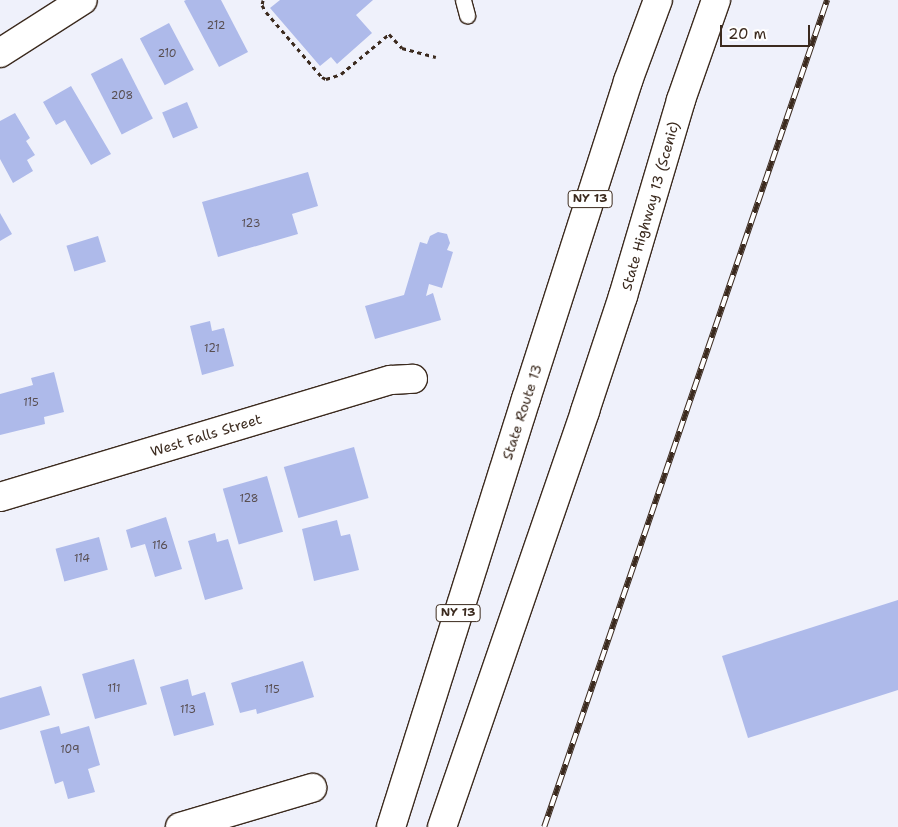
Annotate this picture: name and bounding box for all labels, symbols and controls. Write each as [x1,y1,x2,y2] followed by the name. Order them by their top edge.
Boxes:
[723,15,813,47] scale bar
[207,19,225,33] house number: 212
[728,24,767,44] text: 20 m
[157,47,177,61] house number: 210
[111,89,133,103] house number: 208
[618,120,682,292] street label: State Highway 13 (Scenic)
[568,190,612,208] road number: NY 13
[242,217,260,231] house number: 123
[204,342,220,356] house number: 121
[499,362,545,462] street label: State Route 13
[23,396,39,410] house number: 115
[148,410,264,460] street label: West Falls Street
[239,492,259,506] house number: 128
[152,539,168,553] house number: 116
[74,552,90,566] house number: 114
[436,604,480,622] road number: NY 13
[107,682,121,696] house number: 111
[264,683,280,697] house number: 115
[180,703,196,717] house number: 113
[60,743,80,757] house number: 109

